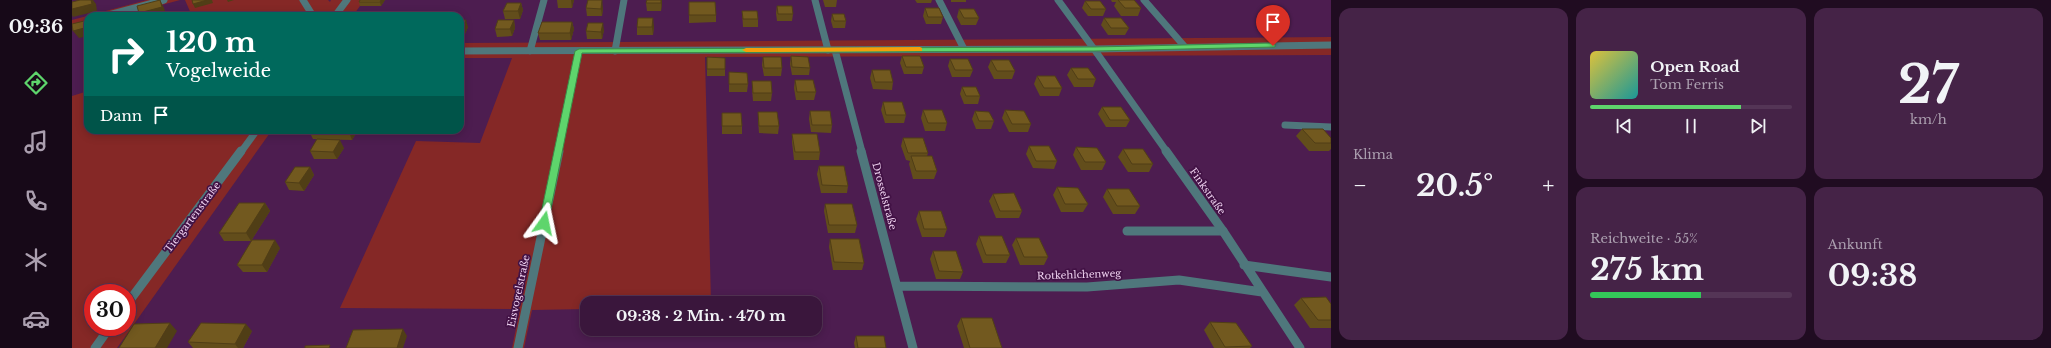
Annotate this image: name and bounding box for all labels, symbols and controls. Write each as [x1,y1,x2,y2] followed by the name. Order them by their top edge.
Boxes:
[1256,5,1290,46] pin
[1262,11,1284,33] icon: arrive
[9,16,63,38] text: 09:36
[166,25,256,60] text: 120 m
[100,28,152,80] icon: right
[1898,53,1959,117] text: 27
[1650,57,1740,76] text: Open Road
[166,60,271,82] text: Vogelweide
[22,69,50,97] icon: directions
[1650,76,1724,93] text: Tom Ferris
[150,104,172,126] icon: arrive
[100,106,142,125] text: Dann
[1910,111,1947,128] text: km/h
[1613,115,1635,137] icon: previous
[1680,115,1702,137] icon: pause
[1747,115,1769,137] icon: next
[22,128,50,156] icon: music
[1353,146,1393,163] text: Klima
[869,161,900,232] street label: Drosselstraße
[1187,165,1229,217] street label: Finkstraße
[1416,167,1493,204] text: 20.5°
[1353,172,1367,199] text: −
[1542,172,1554,199] text: +
[161,179,223,255] street label: Tiergartenstraße
[22,187,50,215] icon: phone
[523,202,565,244] position arrow
[1590,230,1698,247] text: Reichweite · 55%
[1828,236,1883,253] text: Ankunft
[22,246,50,274] icon: climate
[1590,251,1704,288] text: 275 km
[504,253,533,328] street label: Eisvogelstraße
[1828,257,1917,294] text: 09:38
[1037,266,1122,282] street label: Rotkehlchenweg
[84,284,136,336] speed limit sign: 30
[22,305,50,333] icon: car
[616,306,786,325] text: 09:38 · 2 Min. · 470 m

